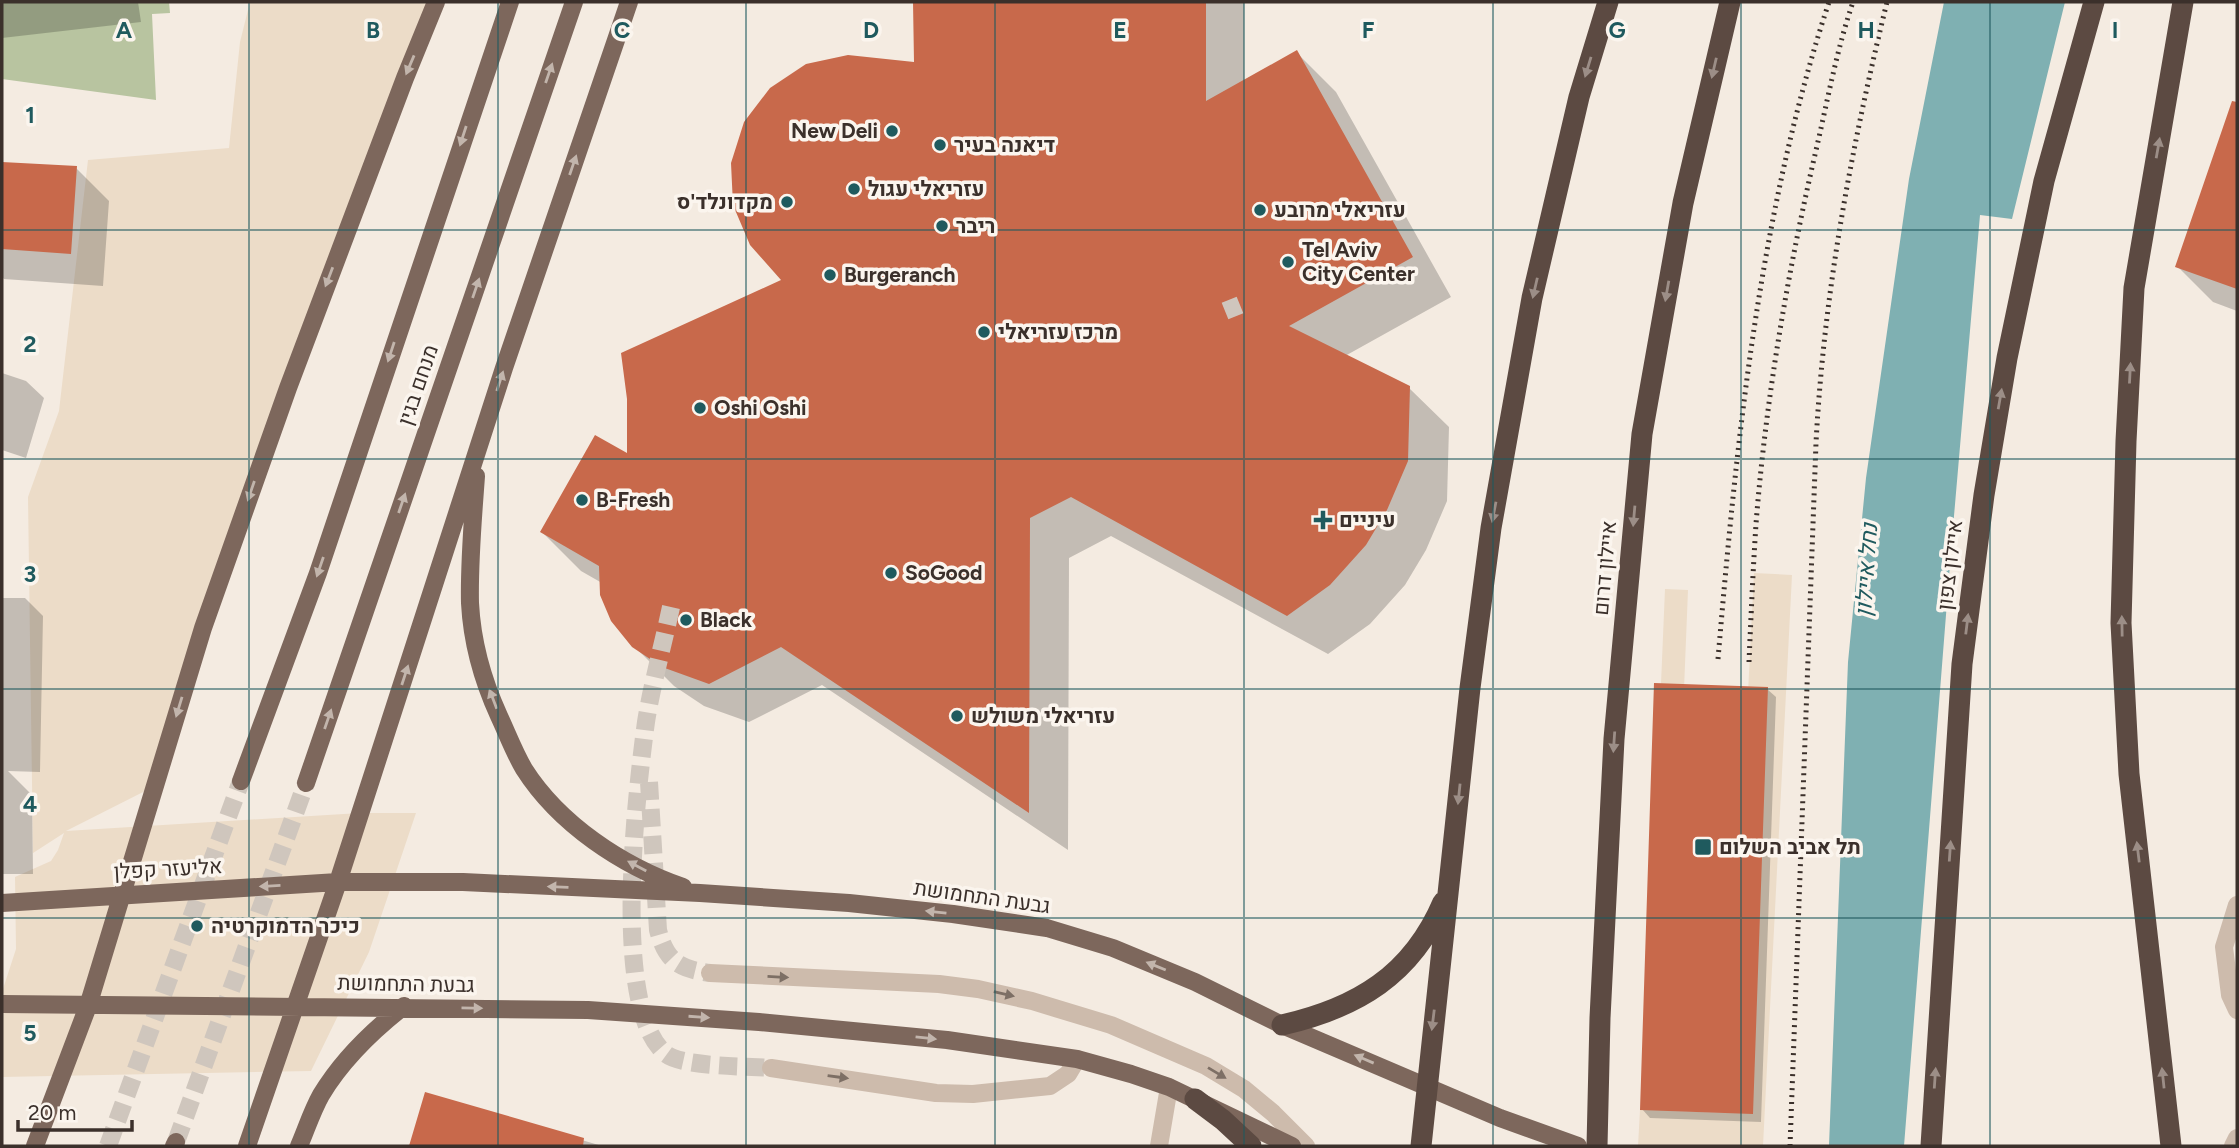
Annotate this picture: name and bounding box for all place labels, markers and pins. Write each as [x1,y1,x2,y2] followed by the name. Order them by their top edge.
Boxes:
[791,118,878,143] place label: New Deli
[884,123,900,139] marker: New Deli
[954,132,1056,157] place label: דיאנה בעיר
[932,137,948,153] marker: דיאנה בעיר
[868,176,985,201] place label: עזריאלי עגול
[846,181,862,197] marker: עזריאלי עגול
[677,189,773,214] place label: מקדונלד'ס
[779,194,795,210] marker: מקדונלד'ס
[1274,197,1406,222] place label: עזריאלי מרובע
[1252,202,1268,218] marker: עזריאלי מרובע
[956,213,995,238] place label: ריבר
[934,218,950,234] marker: ריבר
[1302,237,1415,286] place label: Tel Aviv City Center
[1280,254,1296,270] marker: Tel Aviv City Center
[844,262,956,287] place label: Burgeranch
[822,267,838,283] marker: Burgeranch
[998,319,1118,344] place label: מרכז עזריאלי
[976,324,992,340] marker: מרכז עזריאלי
[714,395,807,420] place label: Oshi Oshi
[692,400,708,416] marker: Oshi Oshi
[596,487,670,512] place label: B-Fresh
[574,492,590,508] marker: B-Fresh
[1339,507,1396,532] place label: עיניים
[1313,510,1333,530] marker: עיניים
[905,560,982,585] place label: SoGood
[883,565,899,581] marker: SoGood
[700,607,753,632] place label: Black
[678,612,694,628] marker: Black
[971,703,1115,728] place label: עזריאלי משולש
[949,708,965,724] marker: עזריאלי משולש
[1719,834,1861,859] place label: תל אביב השלום
[1693,837,1713,857] marker: תל אביב השלום
[211,913,360,938] place label: כיכר הדמוקרטיה
[189,918,205,934] marker: כיכר הדמוקרטיה

